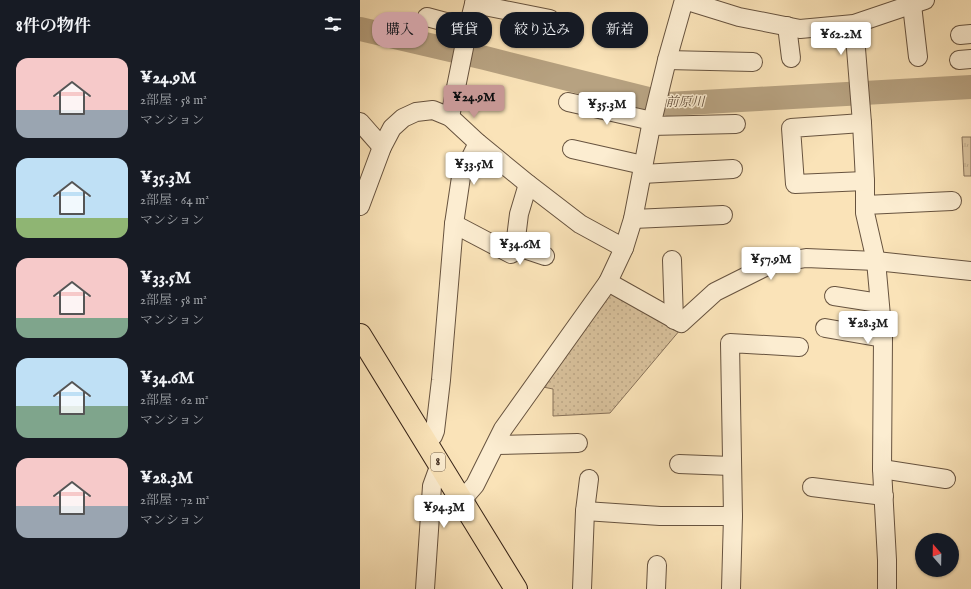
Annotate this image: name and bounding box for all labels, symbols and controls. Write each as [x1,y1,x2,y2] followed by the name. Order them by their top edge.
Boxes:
[372,12,428,48] chip: 購入
[436,12,492,48] chip: 賃貸
[500,12,584,48] chip: 絞り込み
[592,12,648,48] chip: 新着
[322,13,344,35] icon: filters
[16,16,91,37] text: 8件の物件
[808,22,874,56] pin: ¥62.2M
[820,26,862,43] text: ¥62.2M
[140,68,196,89] text: ¥24.9M
[48,74,96,122] icon: home
[441,85,507,119] pin: ¥24.9M
[453,89,495,106] text: ¥24.9M
[140,92,207,109] text: 2部屋 · 58 m²
[574,92,640,126] pin: ¥35.3M
[665,94,706,111] water label: 前原川
[588,96,626,113] text: ¥35.3M
[140,112,204,129] text: マンション
[441,152,507,186] pin: ¥33.5M
[455,156,493,173] text: ¥33.5M
[140,168,191,189] text: ¥35.3M
[48,174,96,222] icon: home
[140,192,209,209] text: 2部屋 · 64 m²
[140,212,204,229] text: マンション
[487,232,553,266] pin: ¥34.6M
[499,236,541,253] text: ¥34.6M
[738,247,804,281] pin: ¥57.9M
[751,251,791,268] text: ¥57.9M
[140,268,191,289] text: ¥33.5M
[48,274,96,322] icon: home
[140,292,207,309] text: 2部屋 · 58 m²
[835,311,901,345] pin: ¥28.3M
[140,312,204,329] text: マンション
[848,315,888,332] text: ¥28.3M
[140,368,194,389] text: ¥34.6M
[48,374,96,422] icon: home
[140,392,209,409] text: 2部屋 · 62 m²
[140,412,204,429] text: マンション
[431,453,445,471] road number: 8
[140,468,193,489] text: ¥28.3M
[48,474,96,522] icon: home
[140,492,209,509] text: 2部屋 · 72 m²
[411,495,477,529] pin: ¥94.3M
[423,499,465,516] text: ¥94.3M
[140,512,204,529] text: マンション
[915,533,959,577] north arrow
[915,533,959,577] map controls

